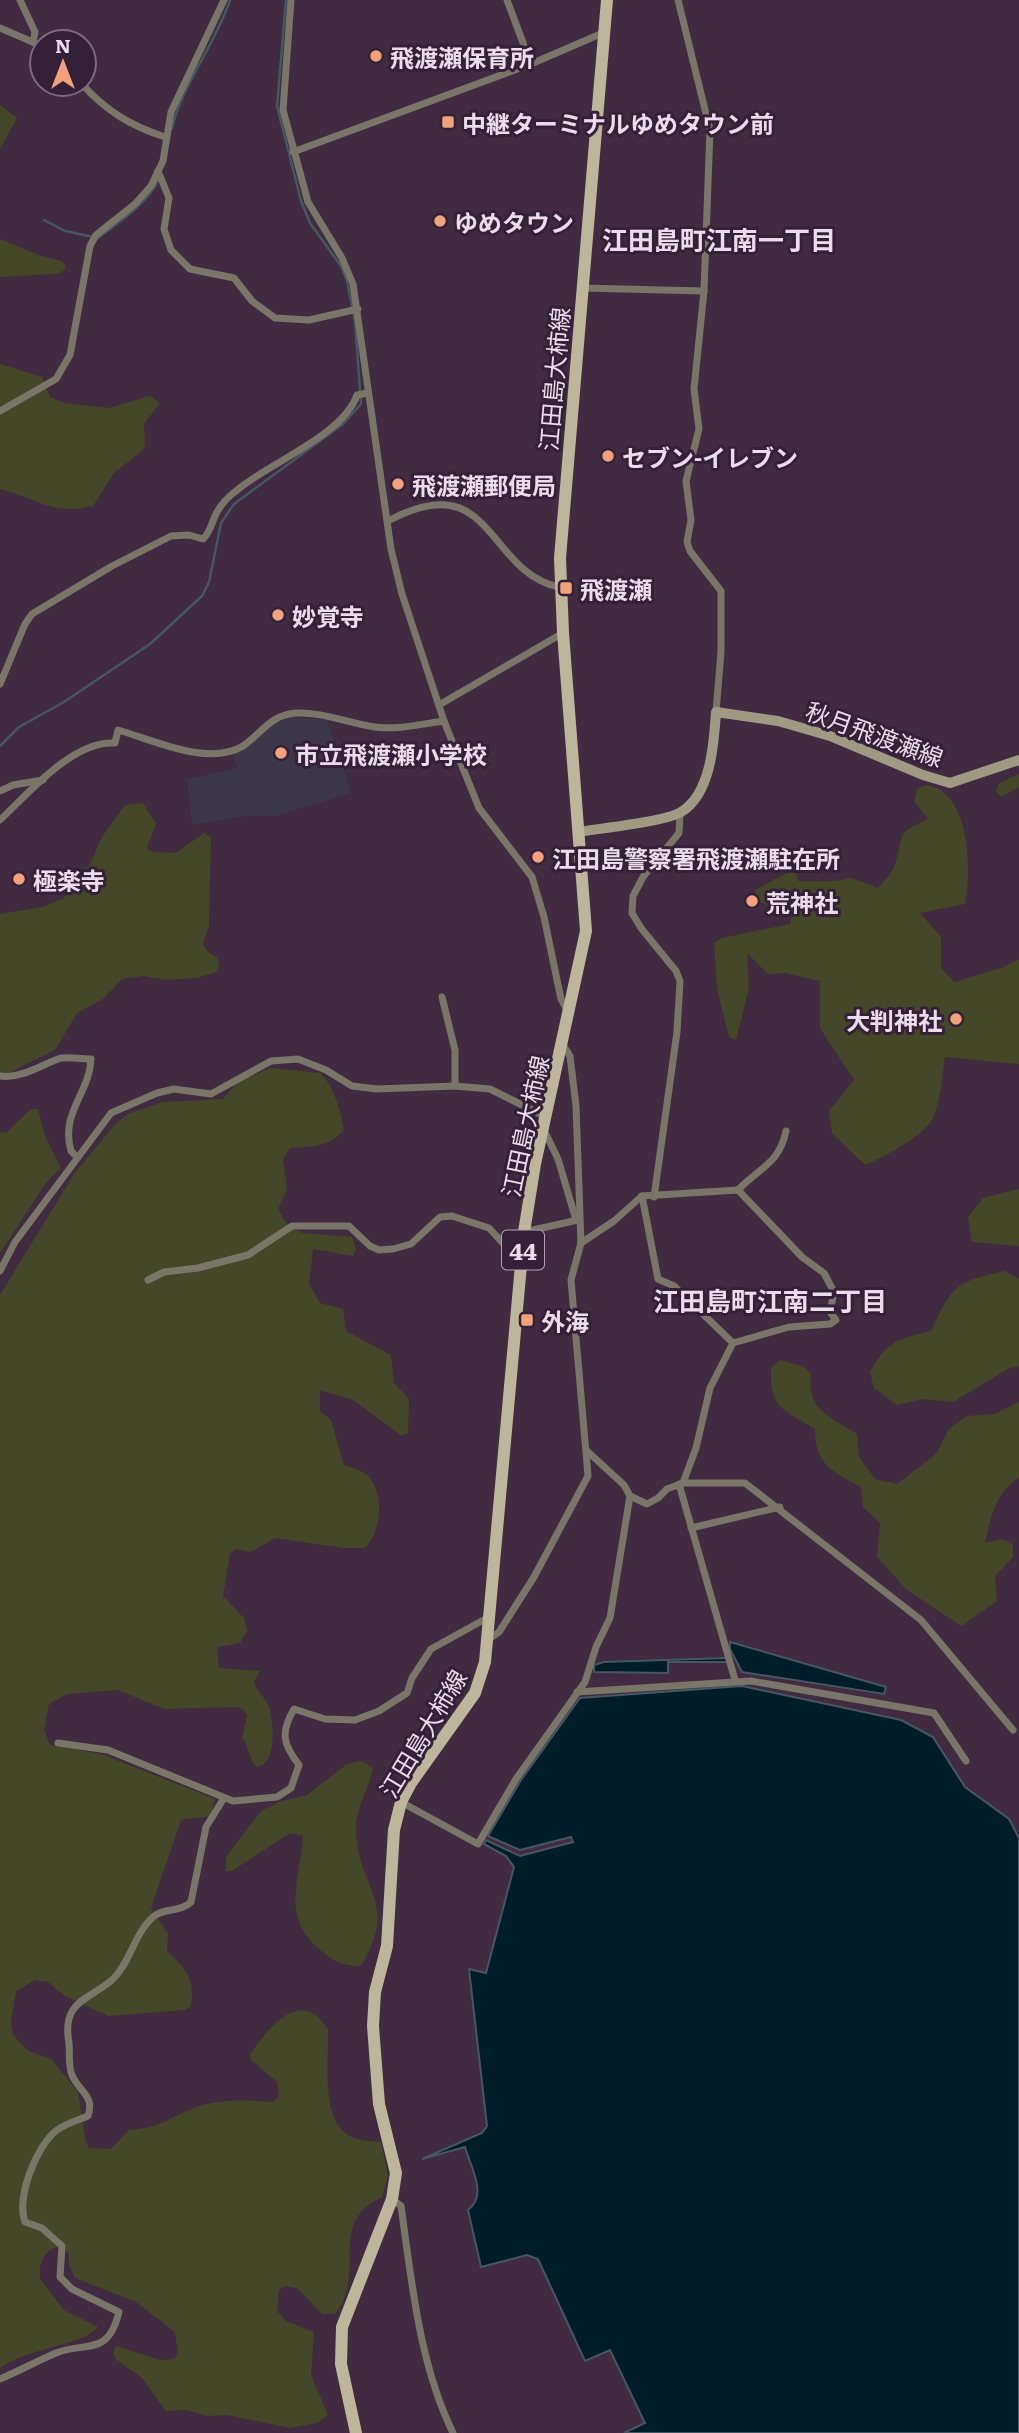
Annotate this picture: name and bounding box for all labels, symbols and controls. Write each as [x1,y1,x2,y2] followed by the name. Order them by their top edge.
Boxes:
[28,28,98,98] north arrow
[55,31,71,59] text: N
[390,39,534,74] place label: 飛渡瀬保育所
[368,48,384,64] marker: 飛渡瀬保育所
[462,105,774,140] place label: 中継ターミナルゆめタウン前
[440,114,456,130] marker: 中継ターミナルゆめタウン前
[454,204,574,239] place label: ゆめタウン
[432,213,448,229] marker: ゆめタウン
[602,219,836,258] district label: 江田島町江南一丁目
[529,306,577,452] street label: 江田島大柿線
[622,439,798,474] place label: セブン-イレブン
[600,448,616,464] marker: セブン-イレブン
[412,467,556,502] place label: 飛渡瀬郵便局
[390,476,406,492] marker: 飛渡瀬郵便局
[580,571,652,606] place label: 飛渡瀬
[558,580,574,596] marker: 飛渡瀬
[292,598,364,633] place label: 妙覚寺
[270,607,286,623] marker: 妙覚寺
[801,692,949,774] street label: 秋月飛渡瀬線
[295,736,487,771] place label: 市立飛渡瀬小学校
[273,745,289,761] marker: 市立飛渡瀬小学校
[552,840,840,875] place label: 江田島警察署飛渡瀬駐在所
[530,849,546,865] marker: 江田島警察署飛渡瀬駐在所
[33,862,105,897] place label: 極楽寺
[11,871,27,887] marker: 極楽寺
[766,884,838,919] place label: 荒神社
[744,893,760,909] marker: 荒神社
[846,1002,942,1037] place label: 大判神社
[948,1011,964,1027] marker: 大判神社
[492,1052,556,1200] street label: 江田島大柿線
[502,1231,544,1270] road number: 44
[653,1280,887,1319] district label: 江田島町江南二丁目
[541,1303,589,1338] place label: 外海
[519,1312,535,1328] marker: 外海
[370,1662,474,1804] street label: 江田島大柿線

